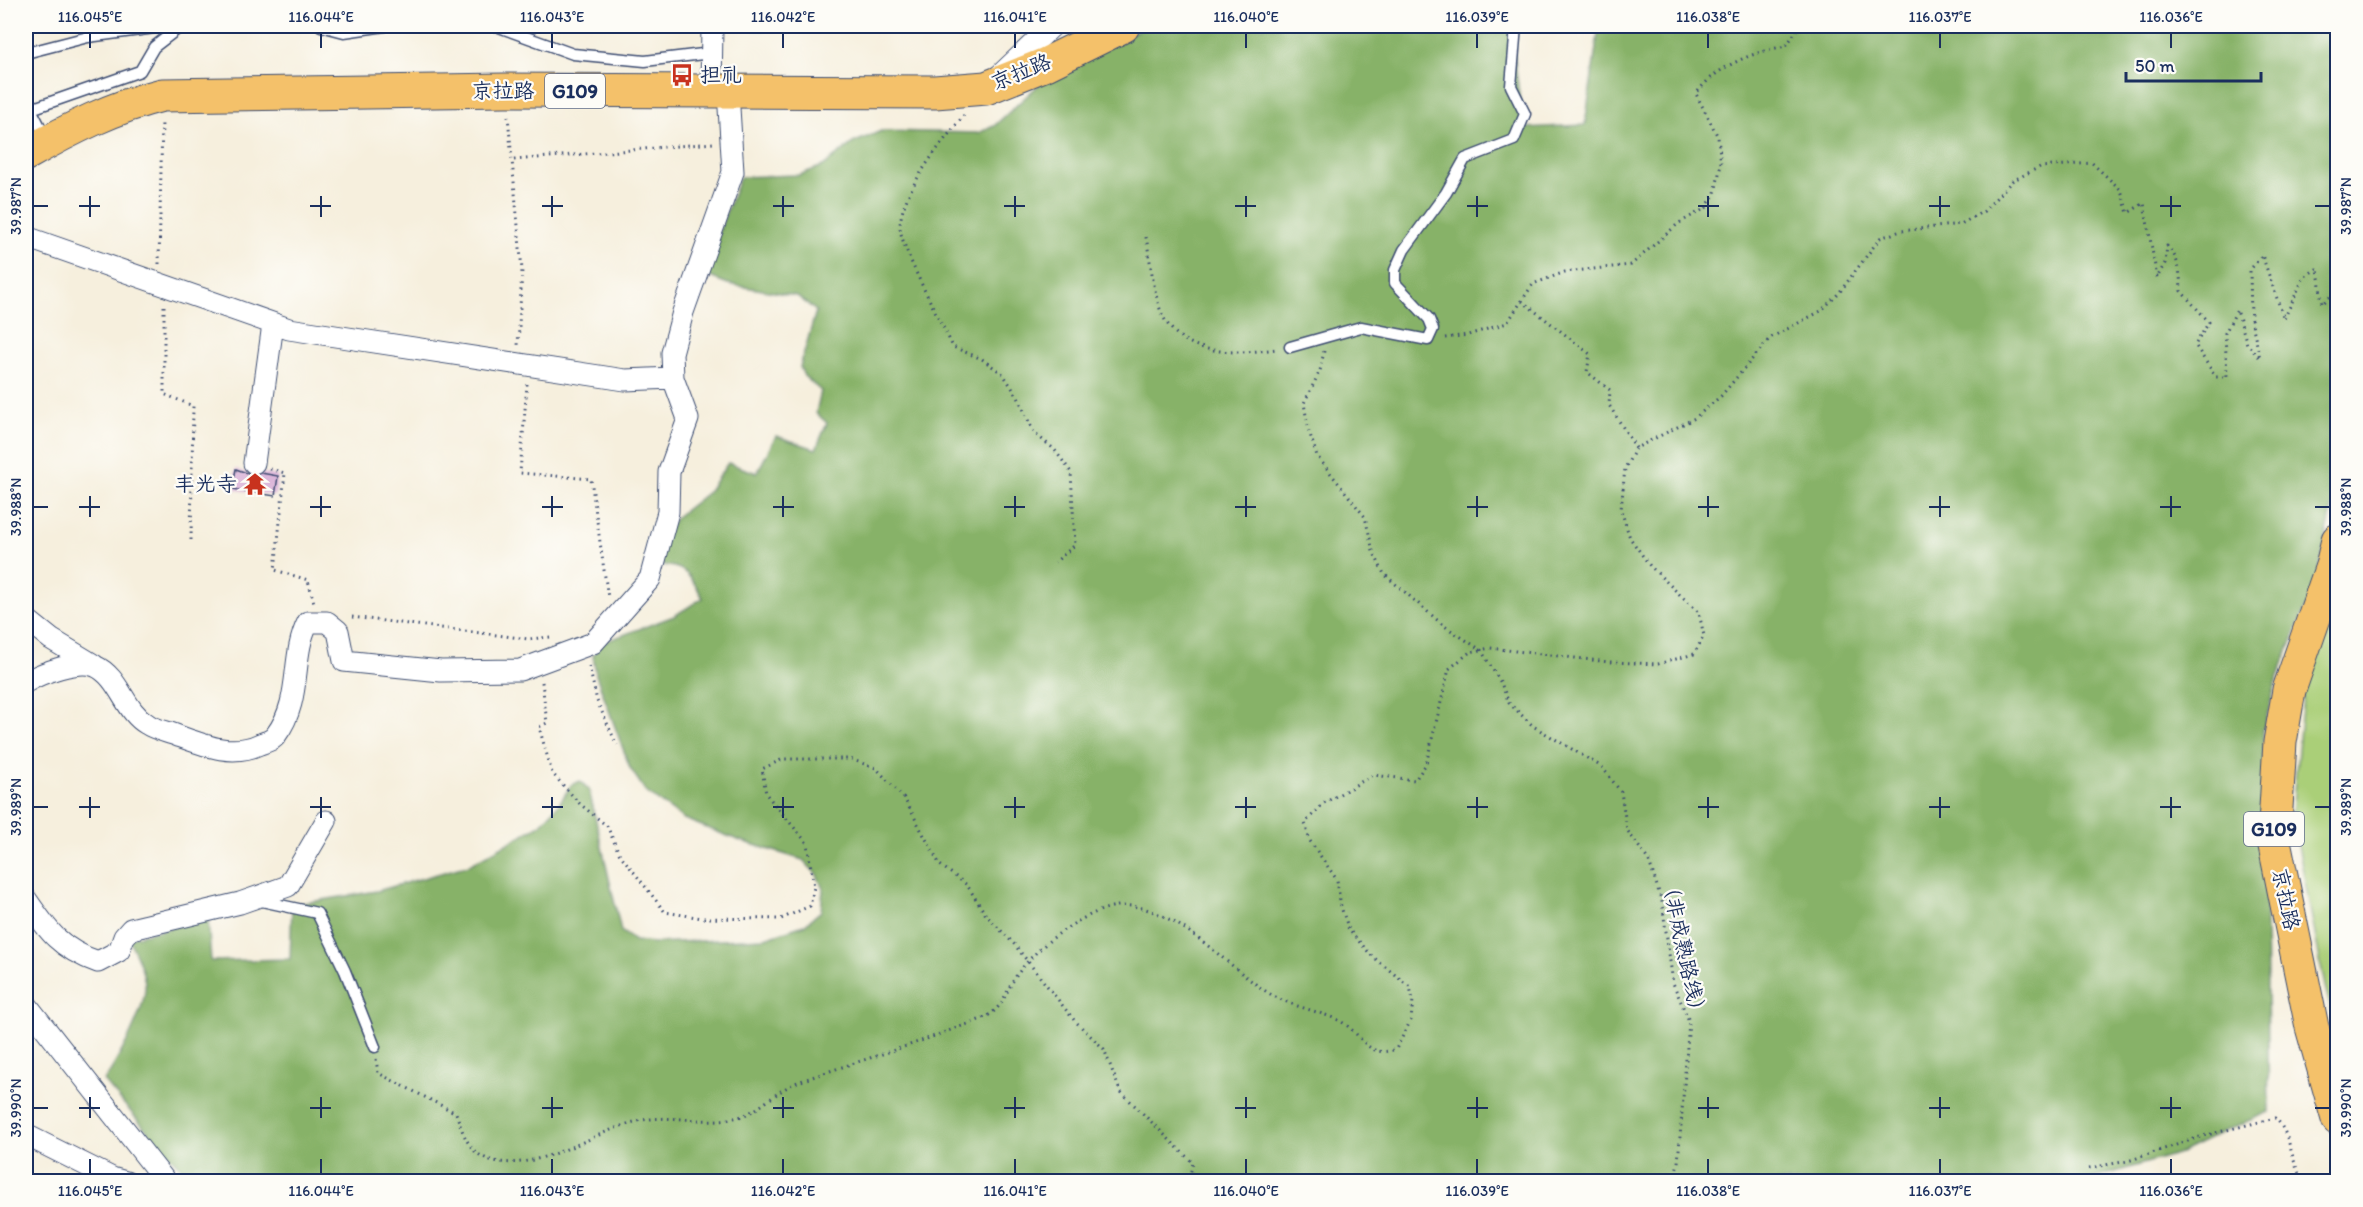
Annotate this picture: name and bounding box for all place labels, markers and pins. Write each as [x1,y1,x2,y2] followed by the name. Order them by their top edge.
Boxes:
[669,62,695,88] bus stop icon: 担礼
[700,62,742,87] place label: 担礼
[174,471,237,496] place label: 丰光寺
[242,471,268,497] temple icon: 丰光寺

